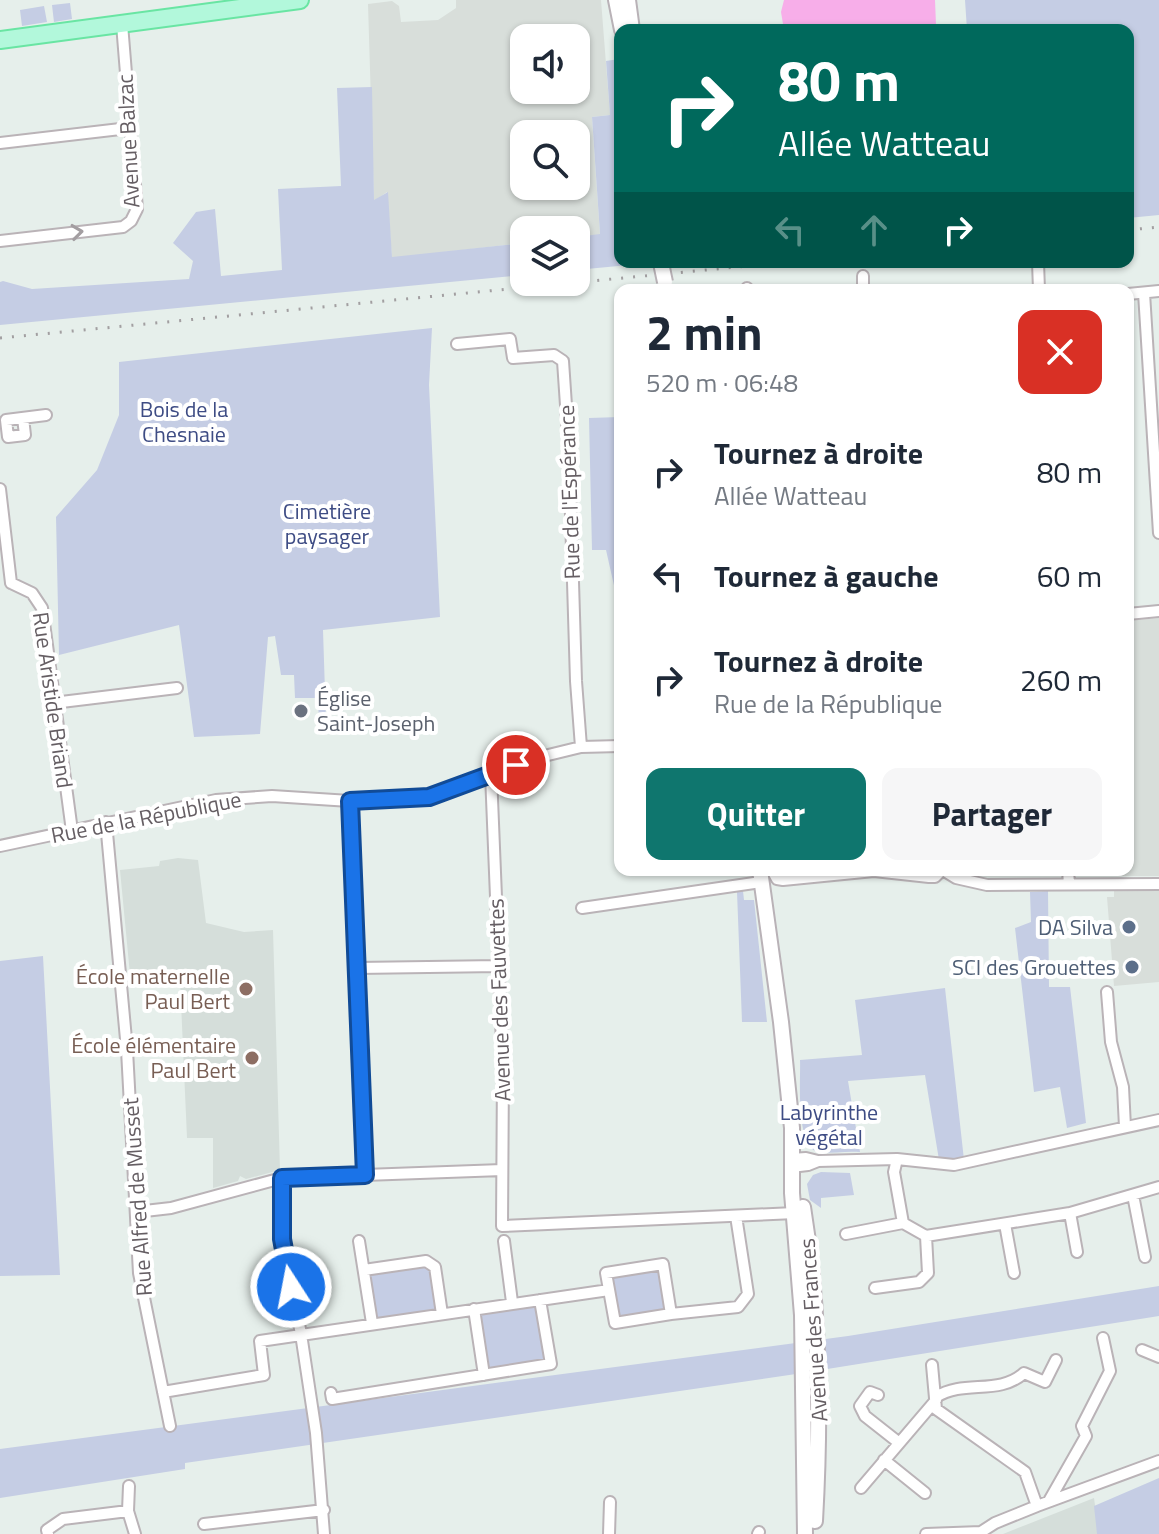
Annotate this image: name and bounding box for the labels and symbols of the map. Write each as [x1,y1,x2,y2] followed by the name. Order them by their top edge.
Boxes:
[108,73,148,209] street label: Avenue Balzac
[71,223,84,240] one-way arrow
[140,392,228,451] park label: Bois de la Chesnaie
[549,404,589,580] street label: Rue de l'Espérance
[283,494,371,553] park label: Cimetière paysager
[24,610,82,790] street label: Rue Aristide Briand
[317,681,435,740] place label: Église Saint-Joseph
[292,702,310,720] marker: Église Saint-Joseph
[482,731,550,799] pin
[48,782,244,852] street label: Rue de la République
[478,898,520,1102] street label: Avenue des Fauvettes
[1038,910,1113,944] place label: DA Silva
[1120,918,1138,936] marker: DA Silva
[952,950,1116,984] place label: SCI des Grouettes
[1123,958,1141,976] marker: SCI des Grouettes
[76,959,230,1018] place label: École maternelle Paul Bert
[237,980,255,998] marker: École maternelle Paul Bert
[71,1028,236,1087] place label: École élémentaire Paul Bert
[243,1049,261,1067] marker: École élémentaire Paul Bert
[780,1095,878,1154] park label: Labyrinthe végétal
[113,1097,161,1297] street label: Rue Alfred de Musset
[790,1237,836,1423] street label: Avenue des Frances
[249,1245,333,1329] position arrow

